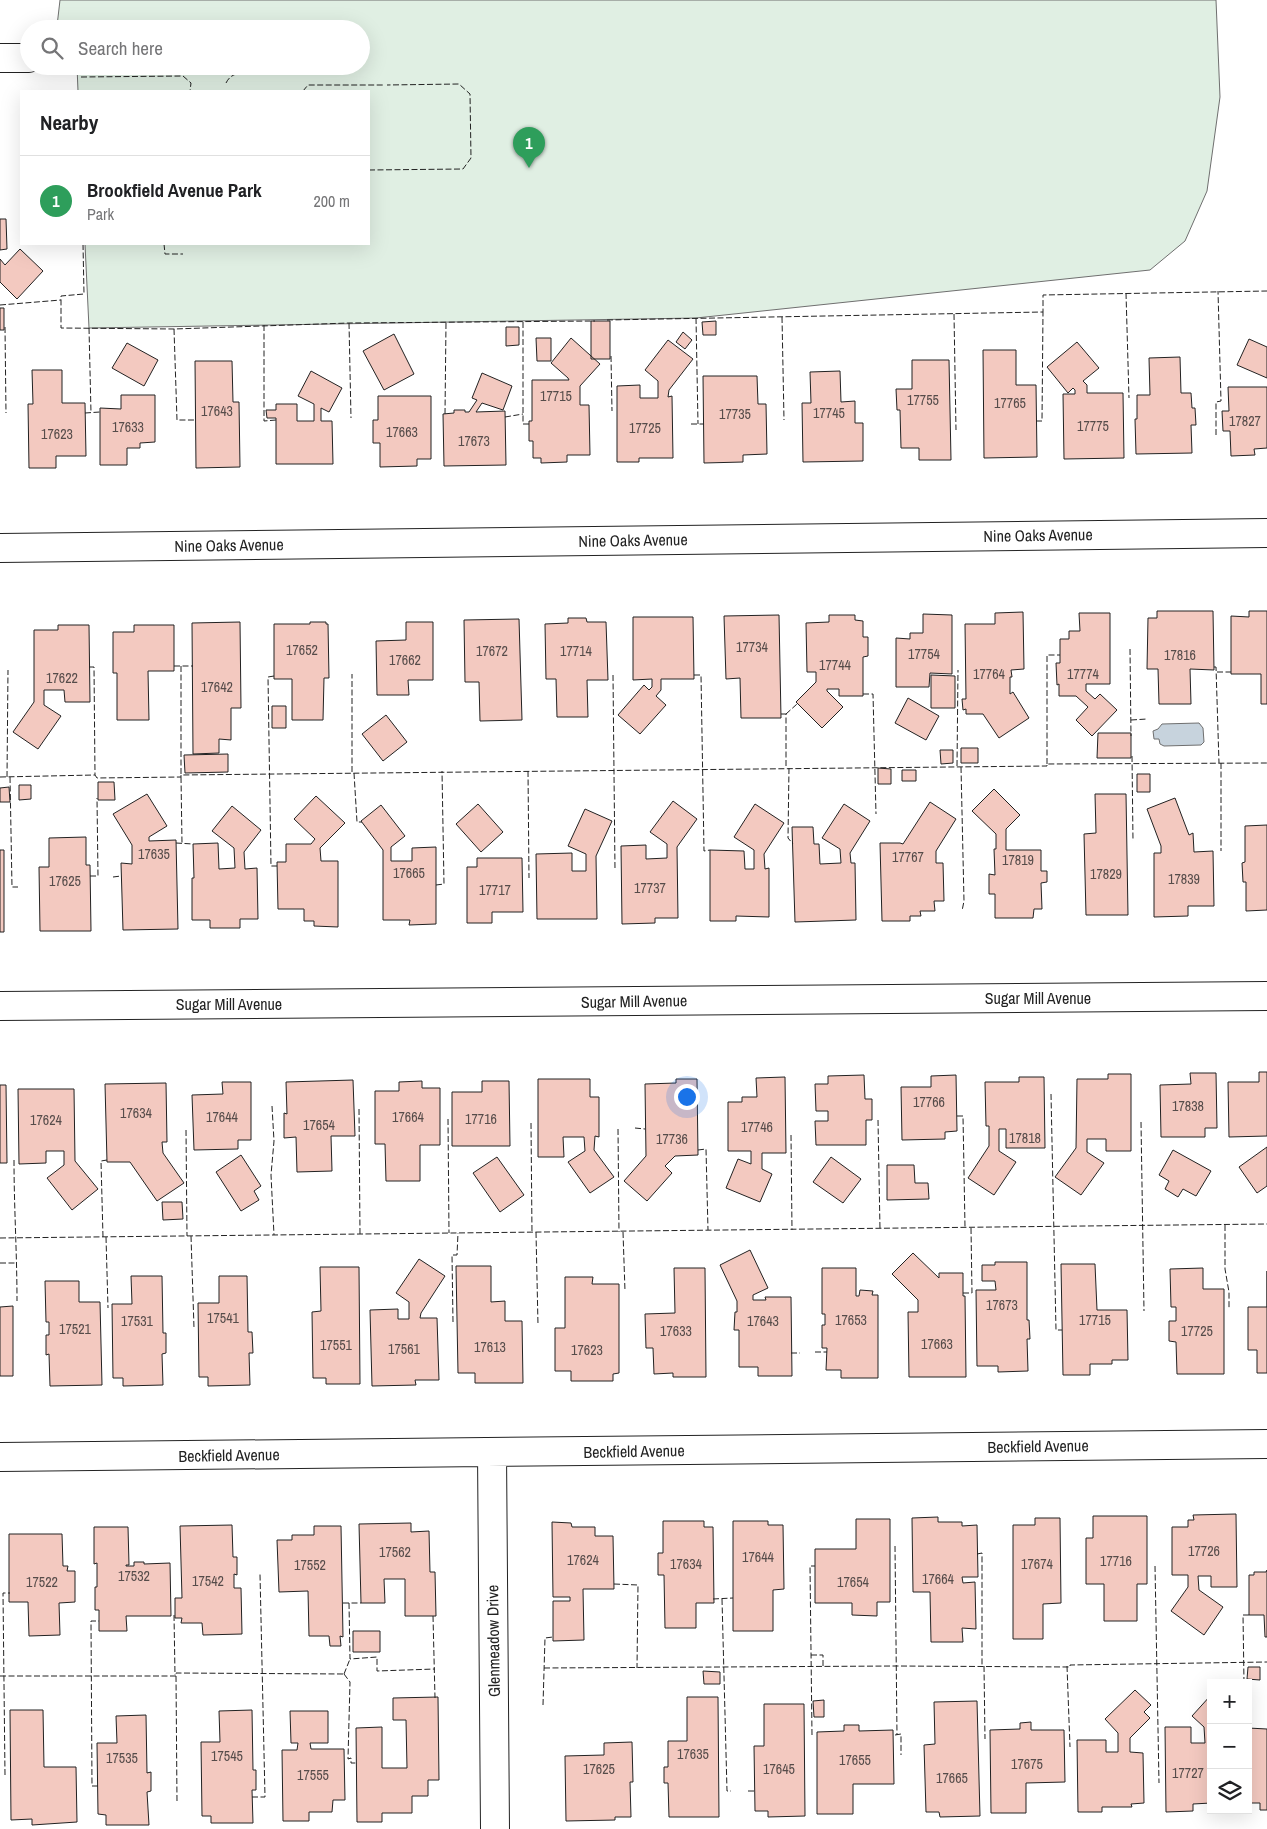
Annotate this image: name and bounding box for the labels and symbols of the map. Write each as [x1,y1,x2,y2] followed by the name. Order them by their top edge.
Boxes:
[513,127,545,168] pin: 1
[540,387,572,405] house number: 17715
[907,391,939,409] house number: 17755
[994,394,1026,412] house number: 17765
[201,402,233,420] house number: 17643
[813,404,845,422] house number: 17745
[719,405,751,423] house number: 17735
[1229,412,1261,430] house number: 17827
[1077,417,1109,435] house number: 17775
[112,418,144,436] house number: 17633
[629,419,661,437] house number: 17725
[386,423,418,441] house number: 17663
[41,425,73,443] house number: 17623
[458,432,490,450] house number: 17673
[983,523,1093,547] street label: Nine Oaks Avenue
[578,528,688,552] street label: Nine Oaks Avenue
[174,533,284,557] street label: Nine Oaks Avenue
[736,638,769,656] house number: 17734
[286,641,318,659] house number: 17652
[476,642,508,660] house number: 17672
[560,642,593,660] house number: 17714
[908,645,941,663] house number: 17754
[1164,646,1196,664] house number: 17816
[389,651,421,669] house number: 17662
[819,656,852,674] house number: 17744
[973,665,1006,683] house number: 17764
[1067,665,1100,683] house number: 17774
[46,669,78,687] house number: 17622
[201,678,233,696] house number: 17642
[138,845,170,863] house number: 17635
[892,848,924,866] house number: 17767
[1002,851,1034,869] house number: 17819
[393,864,425,882] house number: 17665
[1090,865,1122,883] house number: 17829
[1168,870,1200,888] house number: 17839
[49,872,81,890] house number: 17625
[634,879,666,897] house number: 17737
[479,881,511,899] house number: 17717
[985,987,1091,1009] street label: Sugar Mill Avenue
[581,989,687,1013] street label: Sugar Mill Avenue
[176,993,282,1015] street label: Sugar Mill Avenue
[674,1084,700,1110] your location
[913,1093,945,1111] house number: 17766
[1172,1097,1204,1115] house number: 17838
[120,1104,153,1122] house number: 17634
[206,1108,239,1126] house number: 17644
[392,1108,425,1126] house number: 17664
[465,1110,497,1128] house number: 17716
[30,1111,63,1129] house number: 17624
[303,1116,336,1134] house number: 17654
[741,1118,773,1136] house number: 17746
[1009,1129,1041,1147] house number: 17818
[656,1130,688,1148] house number: 17736
[986,1296,1018,1314] house number: 17673
[207,1309,240,1327] house number: 17541
[835,1311,867,1329] house number: 17653
[1079,1311,1111,1329] house number: 17715
[121,1312,154,1330] house number: 17531
[747,1312,779,1330] house number: 17643
[59,1320,92,1338] house number: 17521
[660,1322,692,1340] house number: 17633
[1181,1322,1213,1340] house number: 17725
[921,1335,953,1353] house number: 17663
[320,1336,353,1354] house number: 17551
[474,1338,506,1356] house number: 17613
[388,1340,421,1358] house number: 17561
[571,1341,603,1359] house number: 17623
[987,1434,1089,1458] street label: Beckfield Avenue
[583,1439,685,1463] street label: Beckfield Avenue
[178,1443,280,1467] street label: Beckfield Avenue
[1188,1542,1220,1560] house number: 17726
[379,1543,411,1561] house number: 17562
[742,1548,775,1566] house number: 17644
[567,1551,600,1569] house number: 17624
[1100,1552,1132,1570] house number: 17716
[670,1555,703,1573] house number: 17634
[1021,1555,1054,1573] house number: 17674
[294,1556,326,1574] house number: 17552
[118,1567,150,1585] house number: 17532
[922,1570,955,1588] house number: 17664
[192,1572,224,1590] house number: 17542
[26,1573,58,1591] house number: 17522
[837,1573,870,1591] house number: 17654
[481,1585,505,1697] street label: Glenmeadow Drive
[677,1745,709,1763] house number: 17635
[211,1747,243,1765] house number: 17545
[106,1749,138,1767] house number: 17535
[839,1751,871,1769] house number: 17655
[1011,1755,1043,1773] house number: 17675
[583,1760,615,1778] house number: 17625
[763,1760,795,1778] house number: 17645
[1172,1764,1204,1782] house number: 17727
[297,1766,329,1784] house number: 17555
[936,1769,968,1787] house number: 17665

